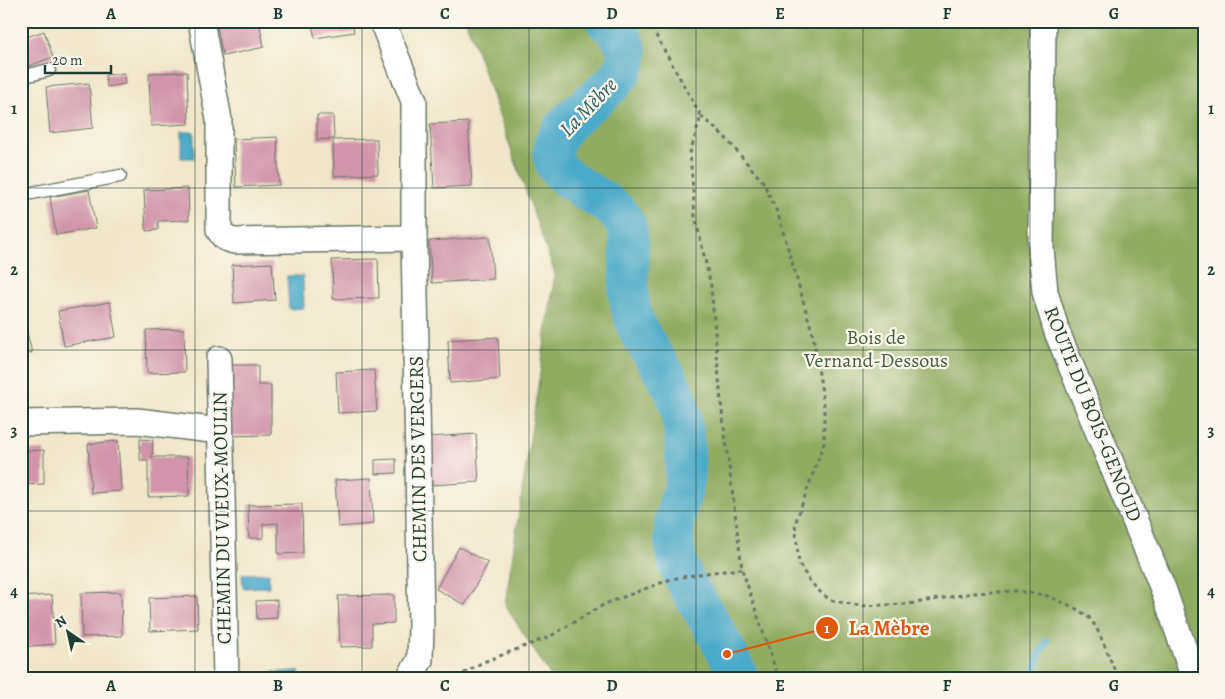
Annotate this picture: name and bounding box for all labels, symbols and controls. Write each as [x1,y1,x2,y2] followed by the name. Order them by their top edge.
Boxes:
[105,3,117,25] text: A
[273,3,283,25] text: B
[440,3,450,25] text: C
[606,3,618,25] text: D
[775,3,785,25] text: E
[943,3,952,25] text: F
[1109,3,1119,25] text: G
[45,42,111,74] scale bar
[52,50,83,70] text: 20 m
[553,71,623,143] water label: La Mèbre
[11,98,17,120] text: 1
[1208,98,1214,120] text: 1
[10,259,18,281] text: 2
[1207,259,1215,281] text: 2
[1037,302,1149,526] street label: ROUTE DU BOIS-GENOUD
[803,324,948,374] park label: Bois de Vernand-Dessous
[403,356,433,562] street label: CHEMIN DES VERGERS
[206,391,238,645] street label: CHEMIN DU VIEUX-MOULIN
[11,420,18,442] text: 3
[1208,420,1215,442] text: 3
[10,581,18,603] text: 4
[1207,581,1215,603] text: 4
[42,606,92,656] north arrow
[814,610,940,646] callout: La Mèbre
[51,611,71,632] text: N
[849,614,930,642] text: La Mèbre
[824,618,830,638] text: 1
[105,675,117,697] text: A
[273,675,283,697] text: B
[440,675,450,697] text: C
[606,675,618,697] text: D
[775,675,785,697] text: E
[943,675,952,697] text: F
[1109,675,1119,697] text: G

